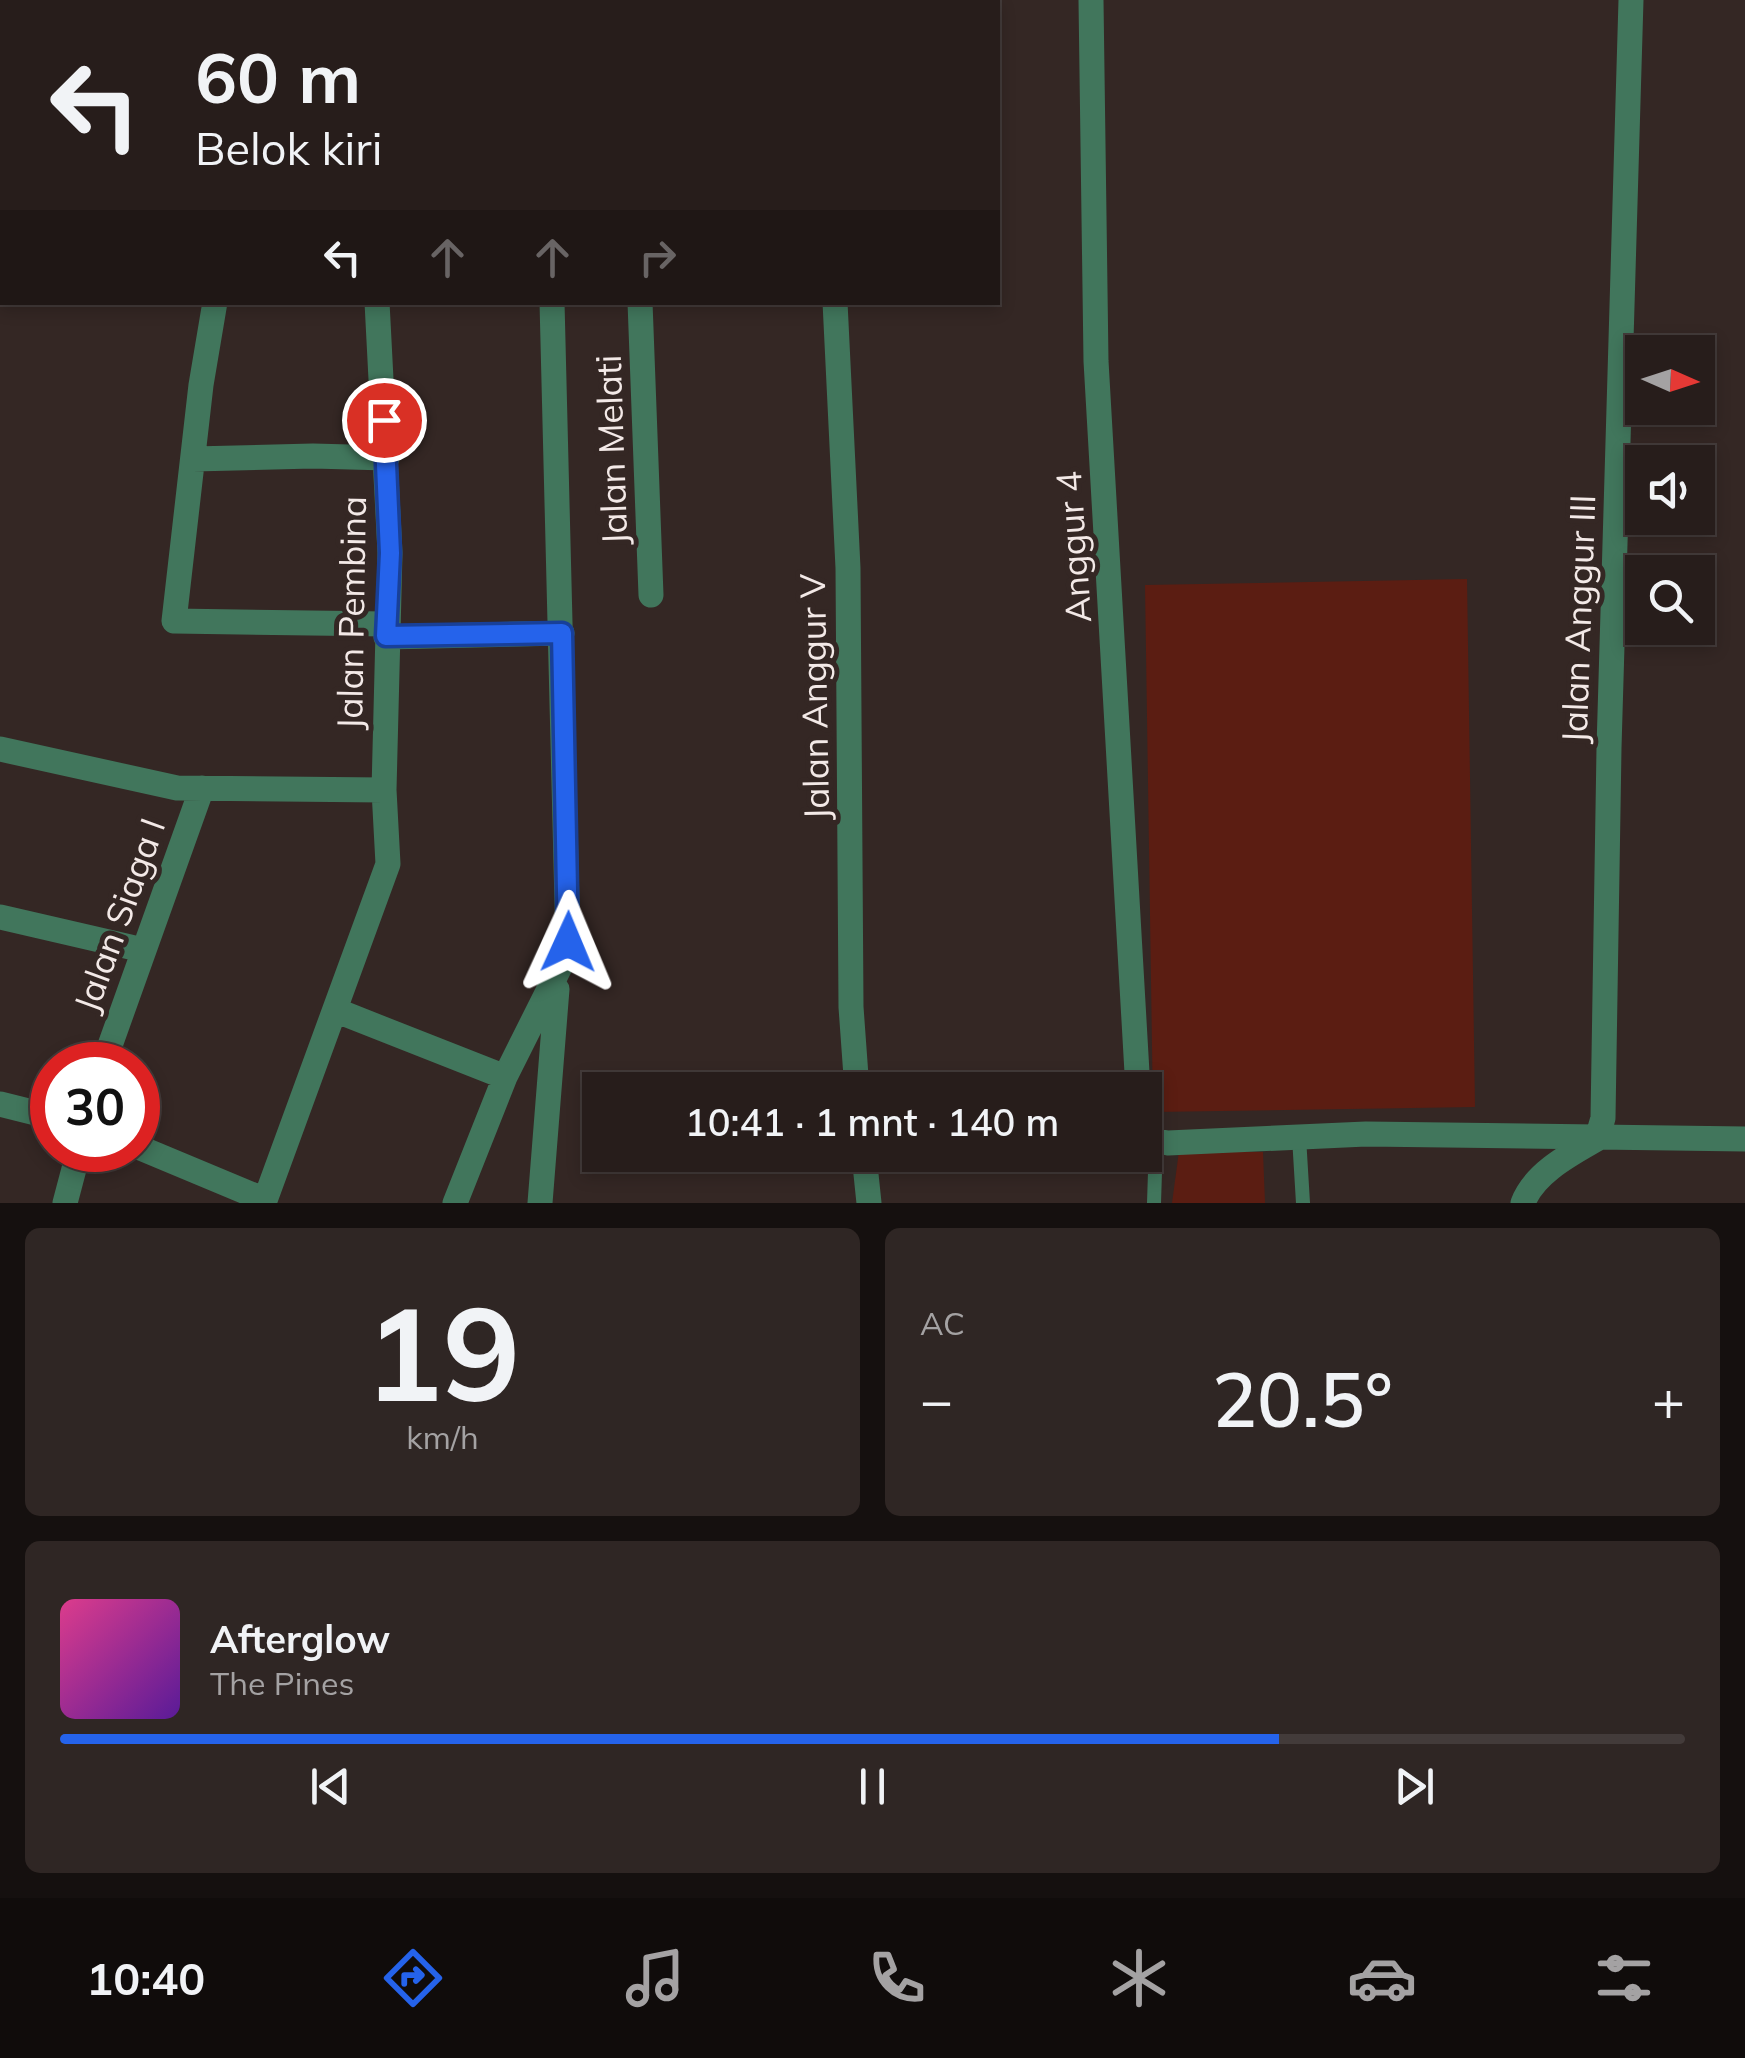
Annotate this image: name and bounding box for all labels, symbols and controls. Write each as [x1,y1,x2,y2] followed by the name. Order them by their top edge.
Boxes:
[195,33,361,121] text: 60 m
[30,40,160,170] icon: left
[195,120,382,176] text: Belok kiri
[315,230,370,285] icon: left
[420,230,475,285] icon: ahead
[525,230,580,285] icon: ahead
[630,230,685,285] icon: right
[1625,335,1715,425] north arrow
[1625,335,1715,645] map controls
[586,354,636,546] street label: Jalan Melati
[342,378,427,463] pin
[357,393,412,448] icon: arrive
[1625,445,1715,535] button: sound
[1046,470,1100,624] street label: Anggur 4
[1552,494,1604,744] street label: Jalan Anggur III
[327,496,375,730] street label: Jalan Pembina
[1625,555,1715,645] button: search
[790,573,838,821] street label: Jalan Anggur V
[64,812,174,1018] street label: Jalan Siaga I
[516,890,620,994] position arrow
[30,1042,160,1172] speed limit sign: 30
[685,1098,1059,1146] text: 10:41 · 1 mnt · 140 m
[364,1270,521,1434] text: 19
[920,1303,965,1343] text: AC
[1212,1352,1393,1446] text: 20.5°
[920,1365,953,1434] text: −
[1652,1365,1685,1434] text: +
[406,1417,479,1457] text: km/h
[210,1615,390,1663] text: Afterglow
[210,1663,354,1703] text: The Pines
[303,1759,358,1814] icon: previous
[845,1759,900,1814] icon: pause
[1387,1759,1442,1814] icon: next
[378,1943,448,2013] icon: directions
[620,1943,690,2013] icon: music
[862,1943,932,2013] icon: phone
[1104,1943,1174,2013] icon: climate
[1347,1943,1417,2013] icon: car
[1589,1943,1659,2013] icon: filters
[86,1950,205,2006] text: 10:40

